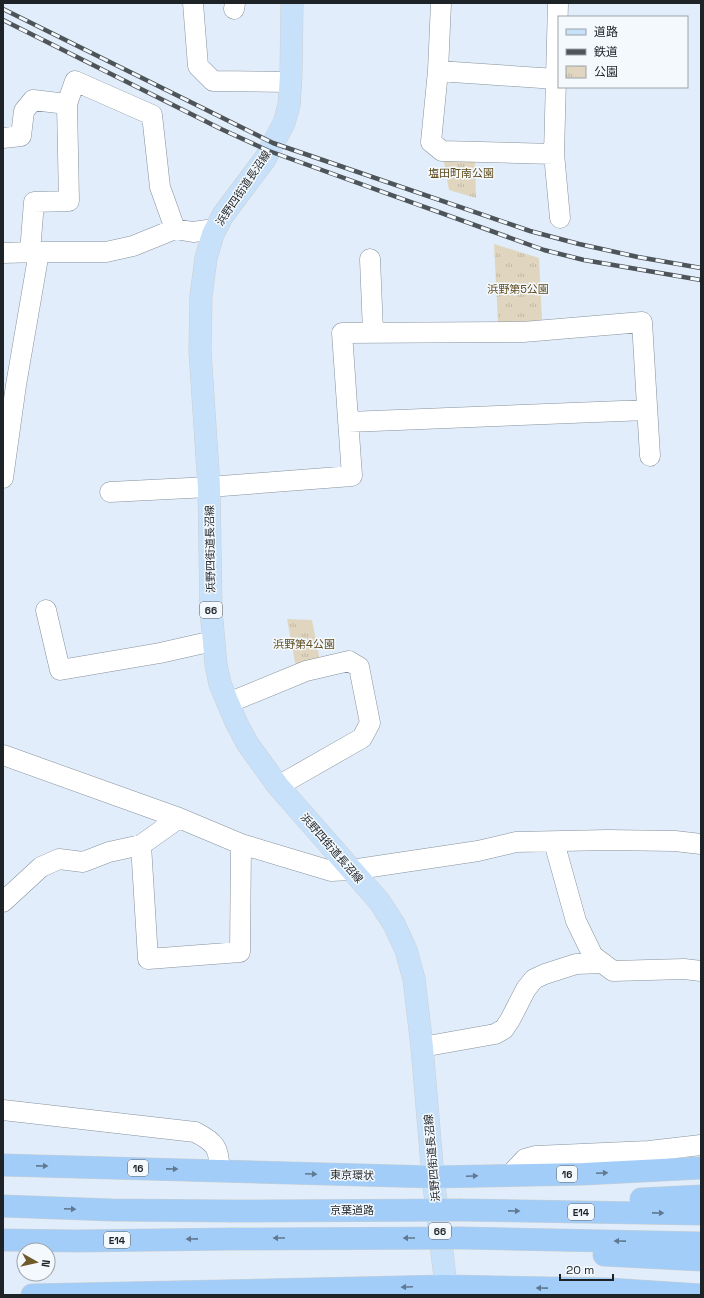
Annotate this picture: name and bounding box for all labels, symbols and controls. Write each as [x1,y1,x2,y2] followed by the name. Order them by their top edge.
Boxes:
[558,16,688,88] legend
[594,24,618,40] text: 道路
[594,44,618,60] text: 鉄道
[594,64,618,80] text: 公園
[213,148,273,228] street label: 浜野四街道長沼線
[428,166,494,180] park label: 塩田町南公園
[487,282,549,296] park label: 浜野第5公園
[202,505,218,593] street label: 浜野四街道長沼線
[200,602,222,618] road number: 66
[273,637,335,651] park label: 浜野第4公園
[298,810,366,886] street label: 浜野四街道長沼線
[421,1114,443,1202] street label: 浜野四街道長沼線
[128,1160,148,1176] road number: 16
[36,1163,49,1169] one-way arrow
[166,1166,178,1173] one-way arrow
[557,1166,577,1182] road number: 16
[330,1168,375,1182] street label: 東京環状
[596,1170,608,1177] one-way arrow
[305,1171,318,1177] one-way arrow
[466,1173,479,1179] one-way arrow
[330,1203,374,1217] street label: 京葉道路
[568,1204,594,1220] road number: E14
[64,1205,76,1212] one-way arrow
[508,1207,520,1214] one-way arrow
[652,1210,665,1216] one-way arrow
[429,1223,451,1239] road number: 66
[104,1232,130,1248] road number: E14
[272,1235,285,1241] one-way arrow
[402,1235,415,1241] one-way arrow
[185,1236,198,1242] one-way arrow
[613,1238,626,1244] one-way arrow
[16,1242,56,1282] north arrow
[560,1256,613,1282] scale bar
[38,1259,53,1268] text: N
[566,1262,594,1278] text: 20 m
[400,1284,413,1290] one-way arrow
[535,1285,548,1291] one-way arrow

